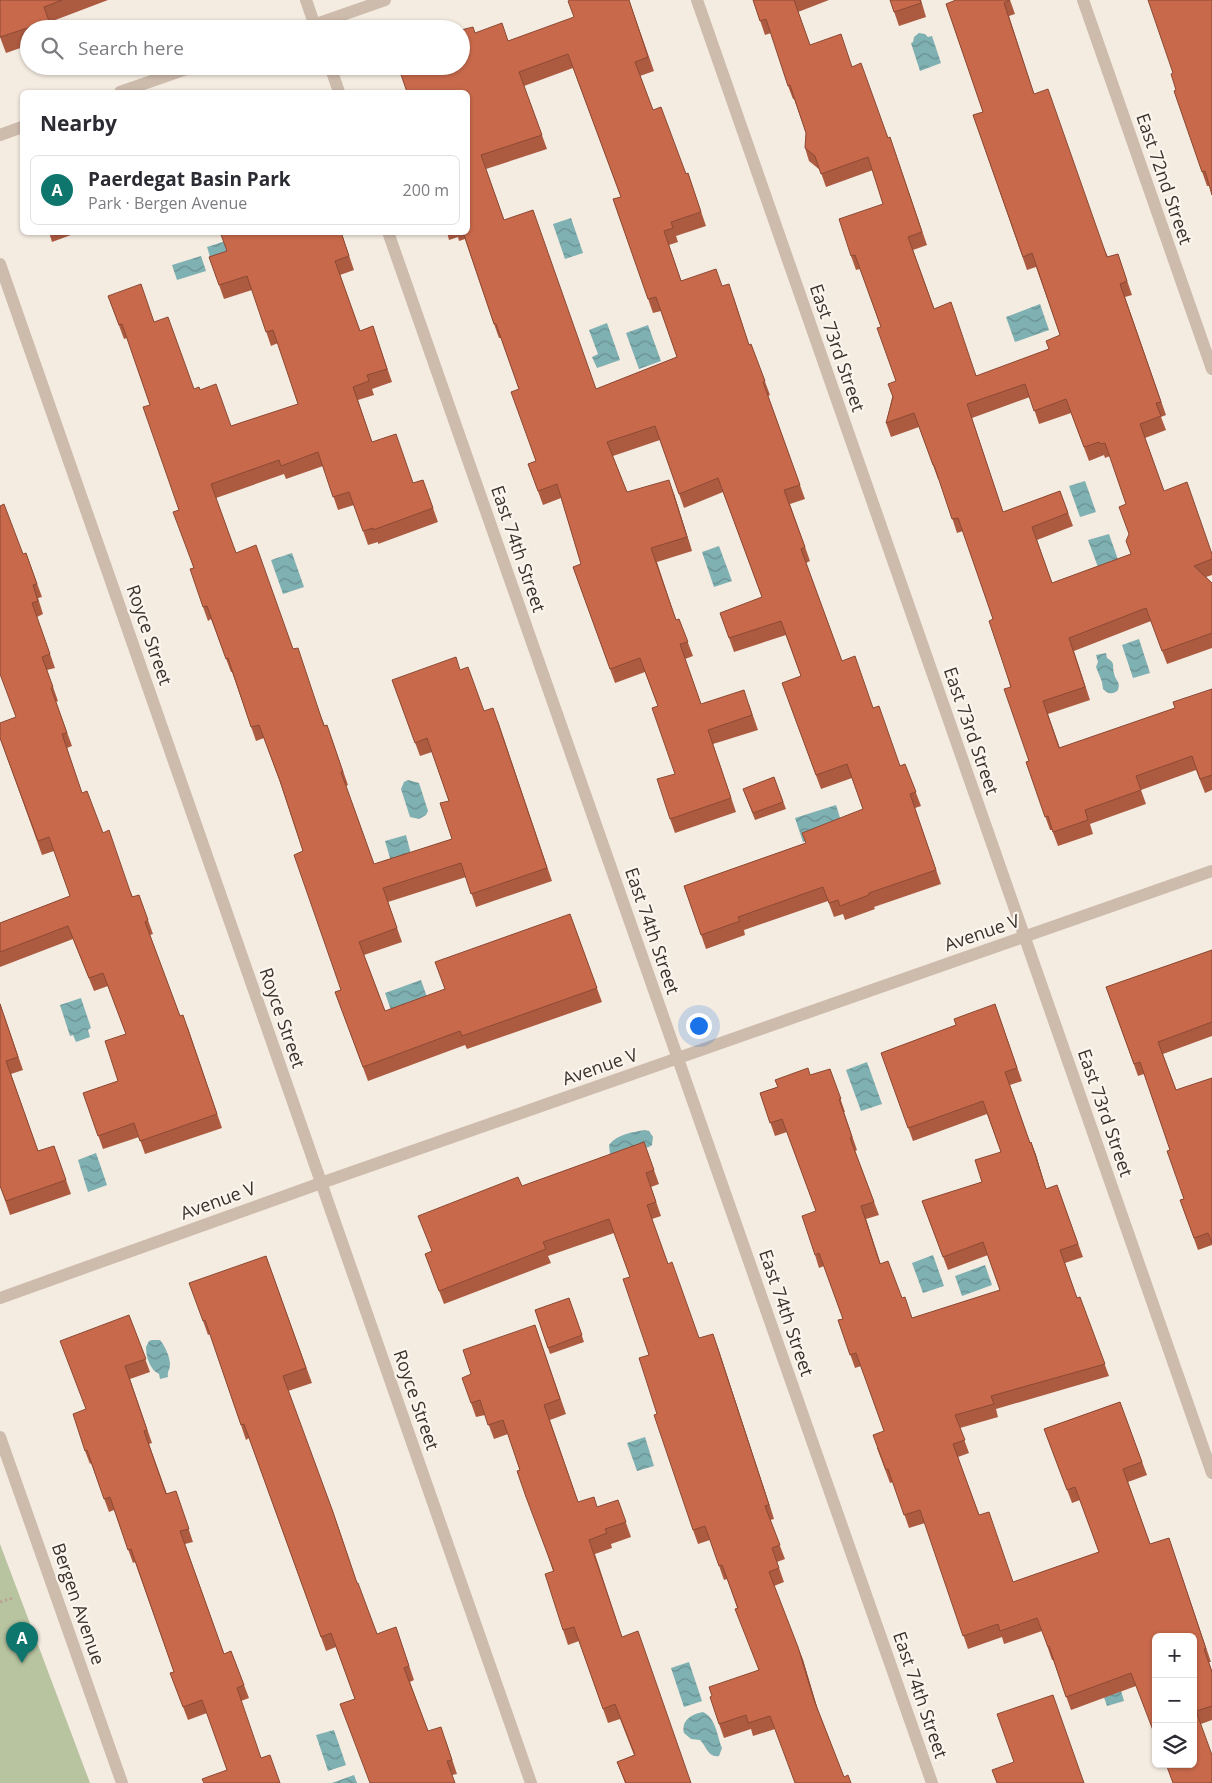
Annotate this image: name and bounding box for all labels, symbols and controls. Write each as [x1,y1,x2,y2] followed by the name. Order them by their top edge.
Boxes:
[20,20,470,75] search box
[38,34,66,62] icon: search
[78,35,184,61] text: Search here
[40,109,117,137] text: Nearby
[1131,110,1199,247] street label: East 72nd Street
[88,166,291,192] text: Paerdegat Basin Park
[51,179,63,201] text: A
[403,179,449,201] text: 200 m
[88,192,247,214] text: Park · Bergen Avenue
[805,281,871,415] street label: East 73rd Street
[486,482,552,615] street label: East 74th Street
[122,581,178,688] street label: Royce Street
[939,664,1005,798] street label: East 73rd Street
[620,864,686,997] street label: East 74th Street
[941,908,1023,956] street label: Avenue V
[255,964,311,1071] street label: Royce Street
[686,1013,712,1039] your location
[559,1042,641,1090] street label: Avenue V
[1073,1046,1139,1180] street label: East 73rd Street
[177,1175,259,1225] street label: Avenue V
[754,1246,820,1379] street label: East 74th Street
[389,1346,445,1453] street label: Royce Street
[47,1540,111,1668] street label: Bergen Avenue
[6,1622,38,1663] pin: A
[888,1628,954,1761] street label: East 74th Street
[1152,1633,1197,1768] map controls
[1152,1633,1197,1678] button: +
[1152,1678,1197,1723] button: −
[1152,1723,1197,1768] button: layers

